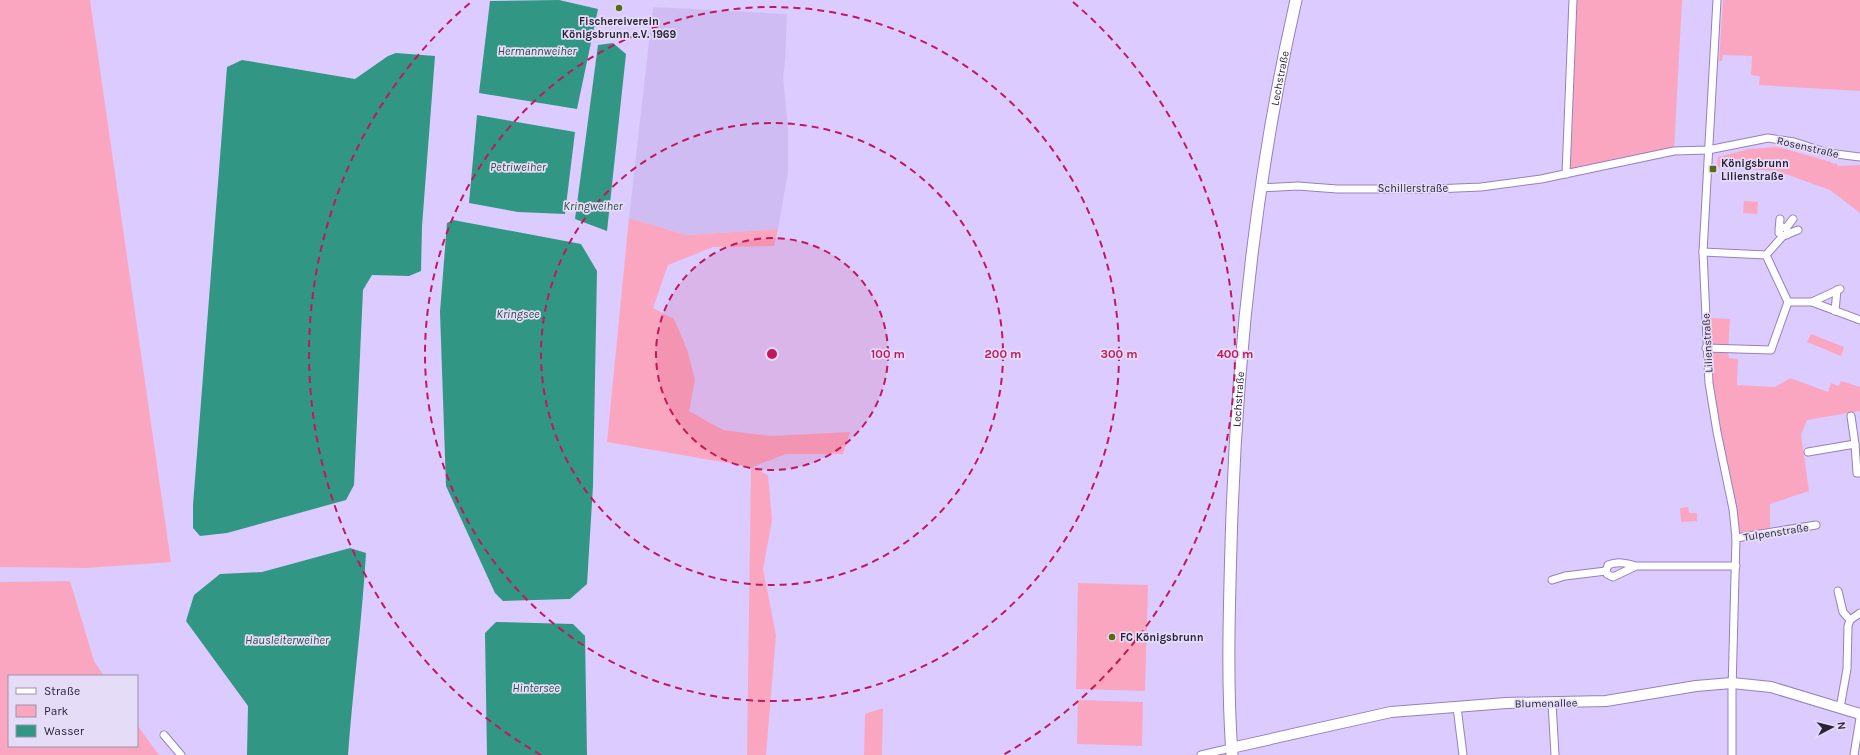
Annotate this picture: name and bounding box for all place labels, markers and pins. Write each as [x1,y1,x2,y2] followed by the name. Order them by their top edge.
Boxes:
[614,3,624,13] marker: Fischereiverein Königsbrunn e.V. 1969
[562,15,677,41] place label: Fischereiverein Königsbrunn e.V. 1969
[1721,157,1789,183] place label: Königsbrunn Lilienstraße
[1708,164,1718,174] marker: Königsbrunn Lilienstraße
[765,347,779,361] centre of rings
[1120,631,1204,644] place label: FC Königsbrunn
[1107,632,1117,642] marker: FC Königsbrunn

